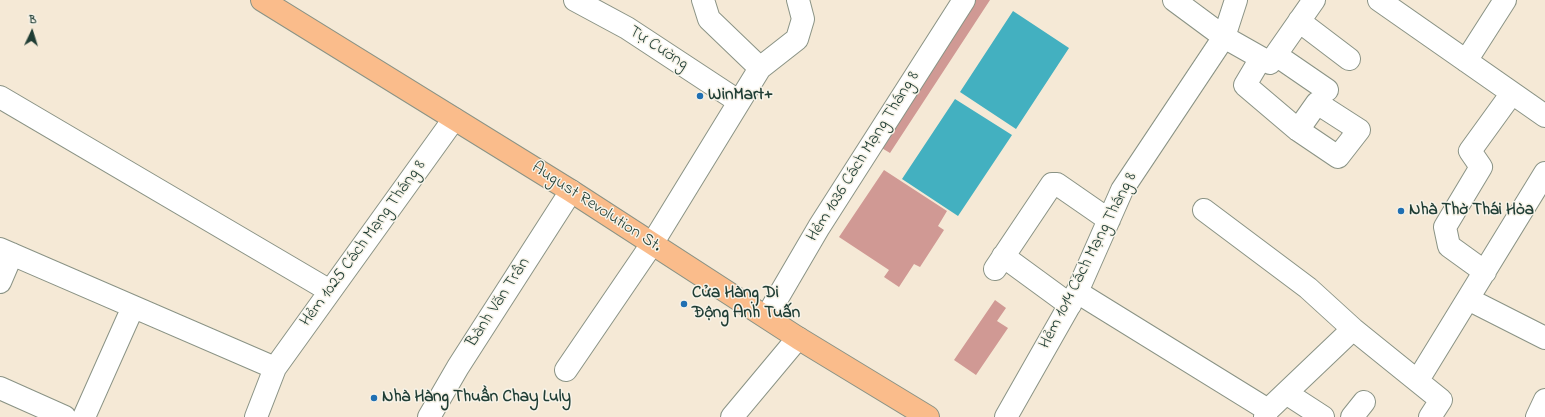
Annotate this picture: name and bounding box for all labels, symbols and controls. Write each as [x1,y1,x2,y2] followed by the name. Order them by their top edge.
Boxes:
[12,12,52,52] north arrow
[29,12,37,28] text: B
[625,22,691,76] street label: Tự Cường
[803,68,925,246] street label: Hẻm 1036 Cách Mạng Tháng 8
[708,86,773,106] place label: WinMart+
[695,91,705,101] marker: WinMart+
[297,157,431,331] street label: Hẻm 1025 Cách Mạng Tháng 8
[527,158,665,258] street label: August Revolution St.
[1036,169,1142,353] street label: Hẻm 1014 Cách Mạng Tháng 8
[1409,201,1534,221] place label: Nhà Thờ Thái Hòa
[1396,206,1406,216] marker: Nhà Thờ Thái Hòa
[463,254,535,352] street label: Bành Văn Trân
[692,284,800,324] place label: Cửa Hàng Di Động Anh Tuấn
[679,299,689,309] marker: Cửa Hàng Di Động Anh Tuấn
[382,388,571,408] place label: Nhà Hàng Thuần Chay Luly
[369,393,379,403] marker: Nhà Hàng Thuần Chay Luly

